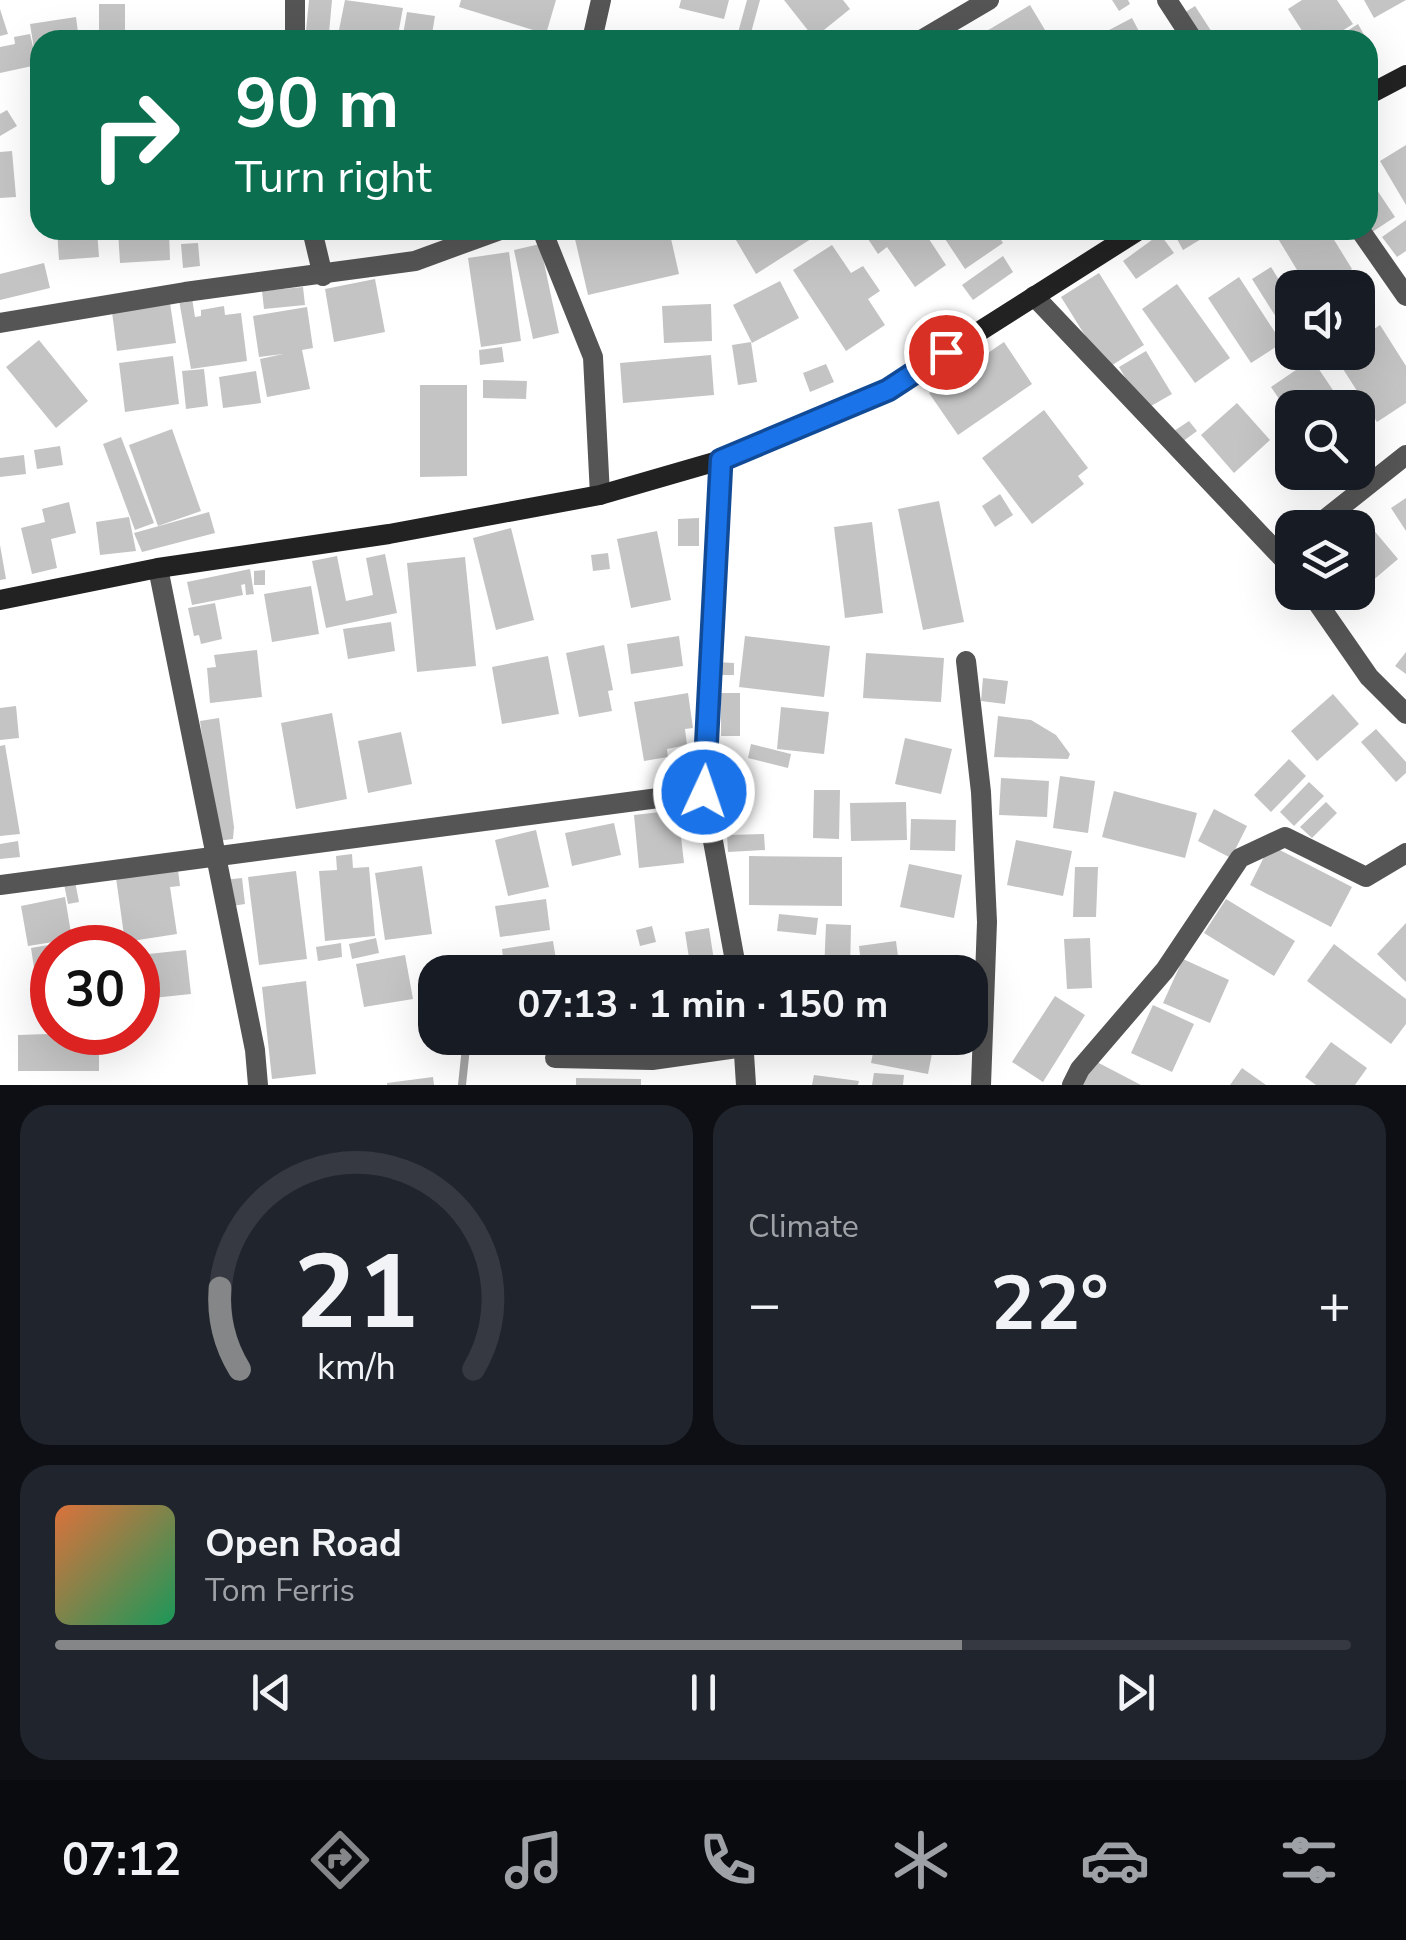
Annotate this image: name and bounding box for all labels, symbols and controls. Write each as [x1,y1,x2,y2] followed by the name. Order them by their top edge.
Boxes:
[235,56,399,152] text: 90 m
[70,70,200,200] icon: right
[235,147,432,208] text: Turn right
[1275,270,1375,610] map controls
[1275,270,1375,370] button: sound
[904,310,989,395] pin
[919,325,974,380] icon: arrive
[1275,390,1375,490] button: search
[1275,510,1375,610] button: layers
[652,740,756,844] position arrow
[30,925,160,1055] speed limit sign: 30
[518,979,888,1030] text: 07:13 · 1 min · 150 m
[748,1205,859,1248] text: Climate
[294,1222,419,1364] text: 21
[990,1253,1109,1355] text: 22°
[748,1267,781,1342] text: −
[1318,1267,1351,1342] text: +
[317,1343,396,1392] text: km/h
[205,1518,402,1569] text: Open Road
[205,1569,355,1612] text: Tom Ferris
[244,1665,299,1720] icon: previous
[676,1665,731,1720] icon: pause
[1108,1665,1163,1720] icon: next
[305,1825,375,1895] icon: directions
[499,1825,569,1895] icon: music
[693,1825,763,1895] icon: phone
[886,1825,956,1895] icon: climate
[1080,1825,1150,1895] icon: car
[1274,1825,1344,1895] icon: filters
[62,1830,181,1891] text: 07:12

